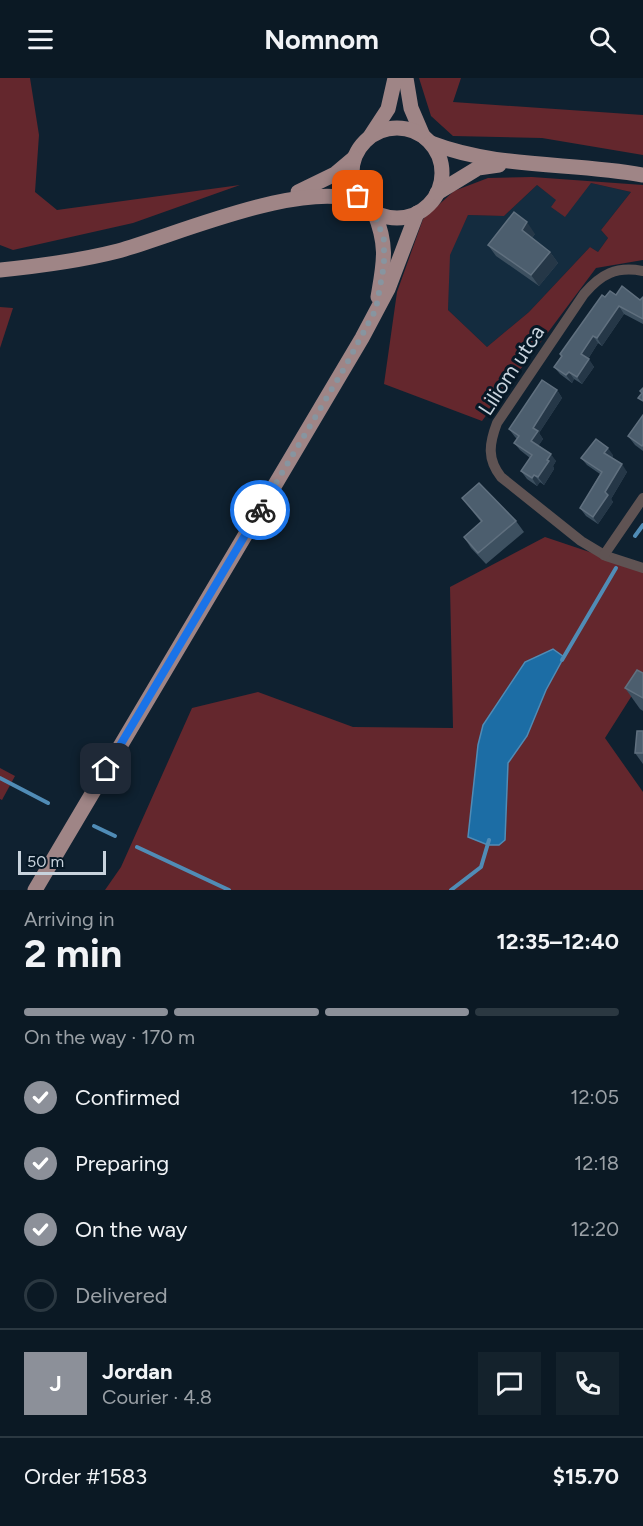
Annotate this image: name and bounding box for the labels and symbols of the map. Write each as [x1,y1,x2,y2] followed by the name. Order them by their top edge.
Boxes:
[332,170,383,221] pin
[473,320,549,420] street label: Liliom utca
[230,480,290,540] courier
[80,743,131,794] pin
[18,848,106,876] scale bar

